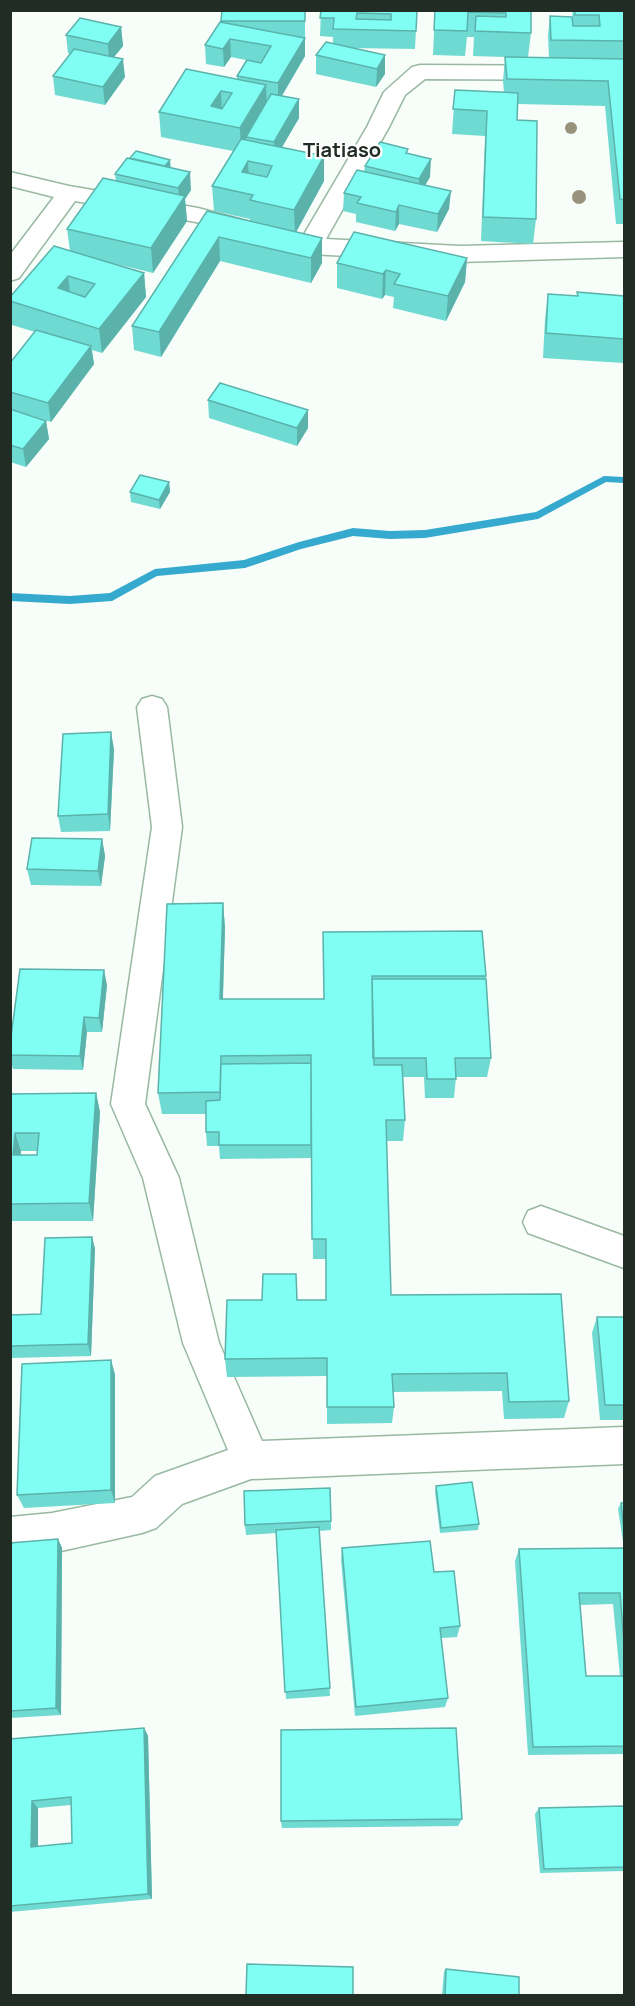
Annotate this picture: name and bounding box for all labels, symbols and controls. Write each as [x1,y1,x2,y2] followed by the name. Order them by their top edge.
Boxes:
[303,136,381,163] district label: Tiatiaso

